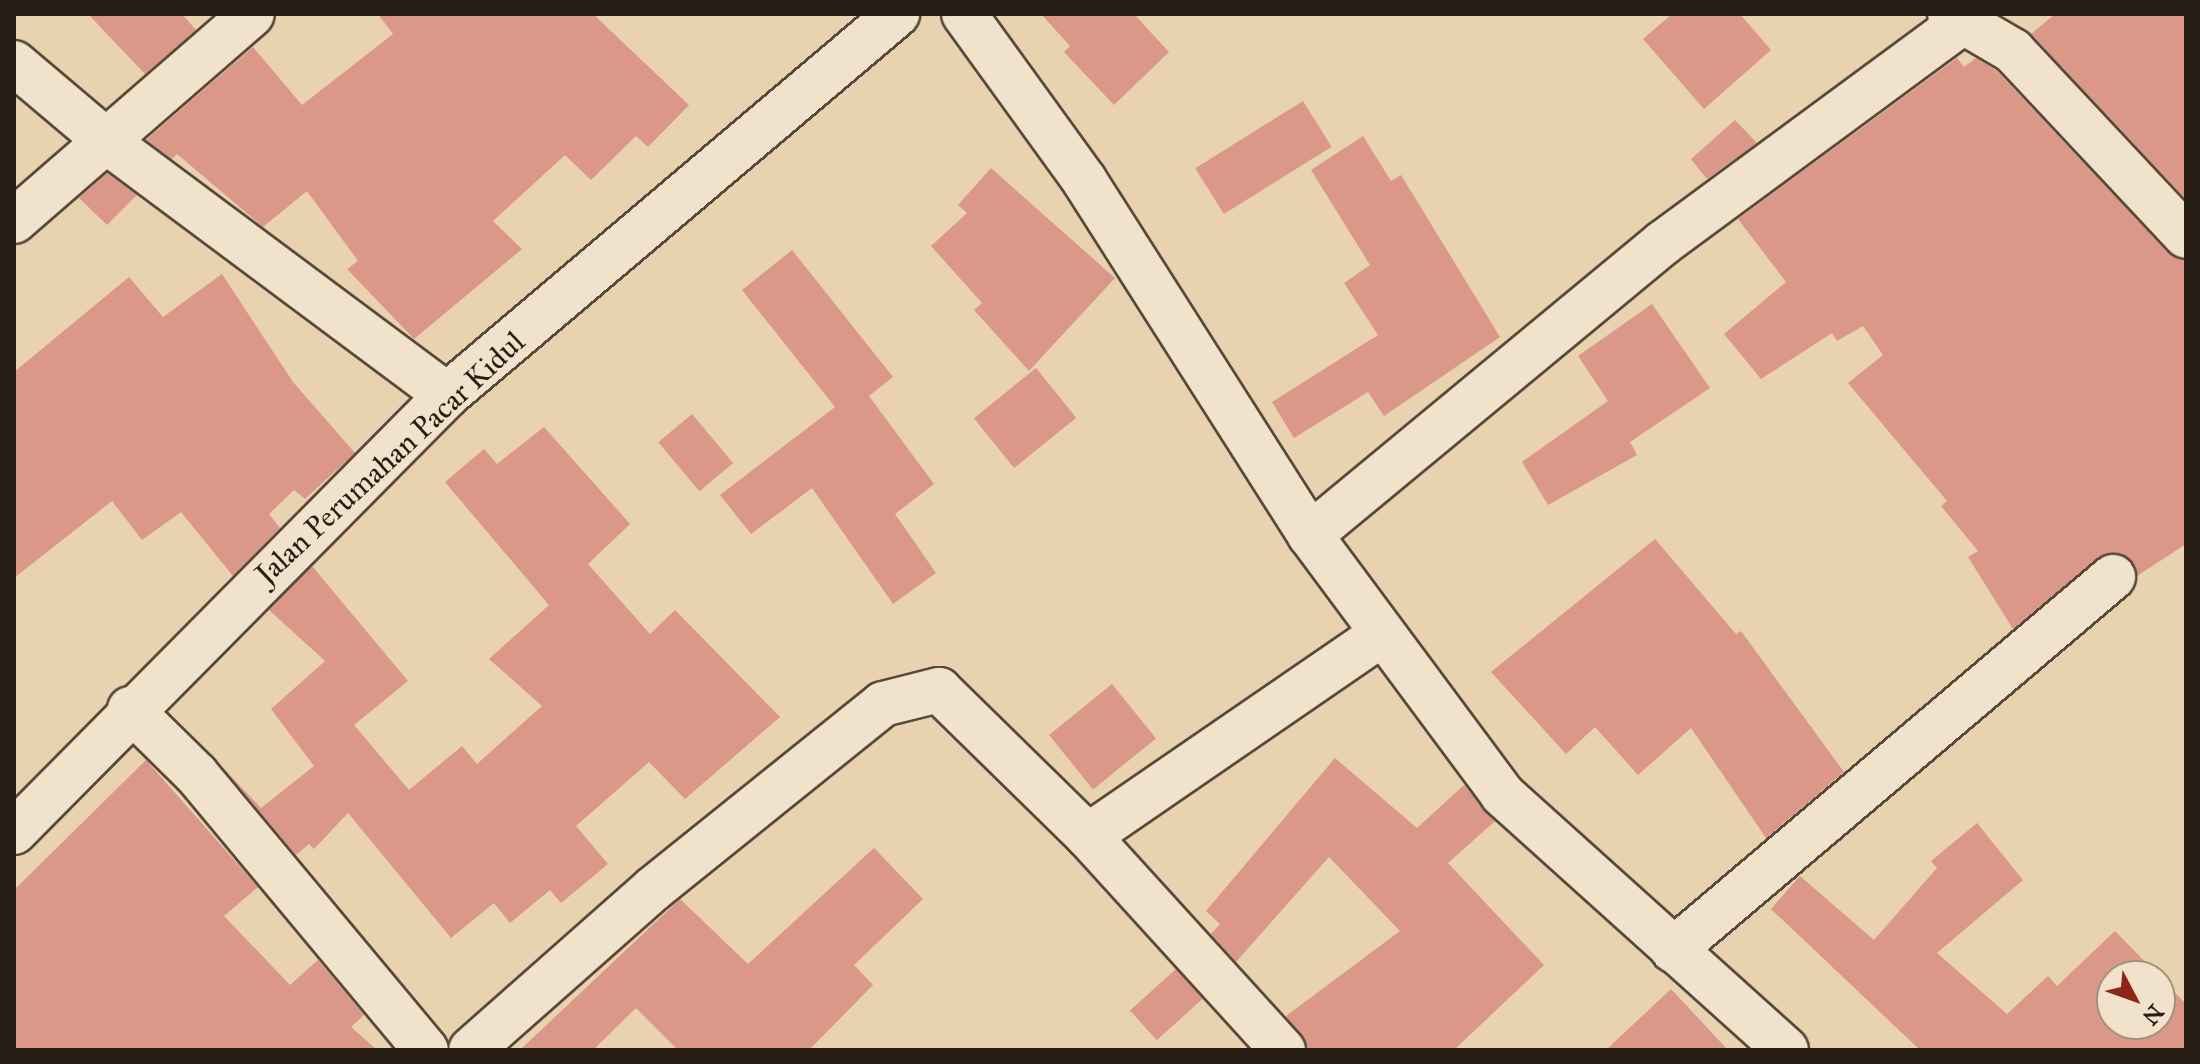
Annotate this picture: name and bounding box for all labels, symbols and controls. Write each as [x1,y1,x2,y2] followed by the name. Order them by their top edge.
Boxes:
[248,324,532,592] street label: Jalan Perumahan Pacar Kidul
[2096,960,2176,1040] north arrow
[2137,999,2169,1031] text: N

